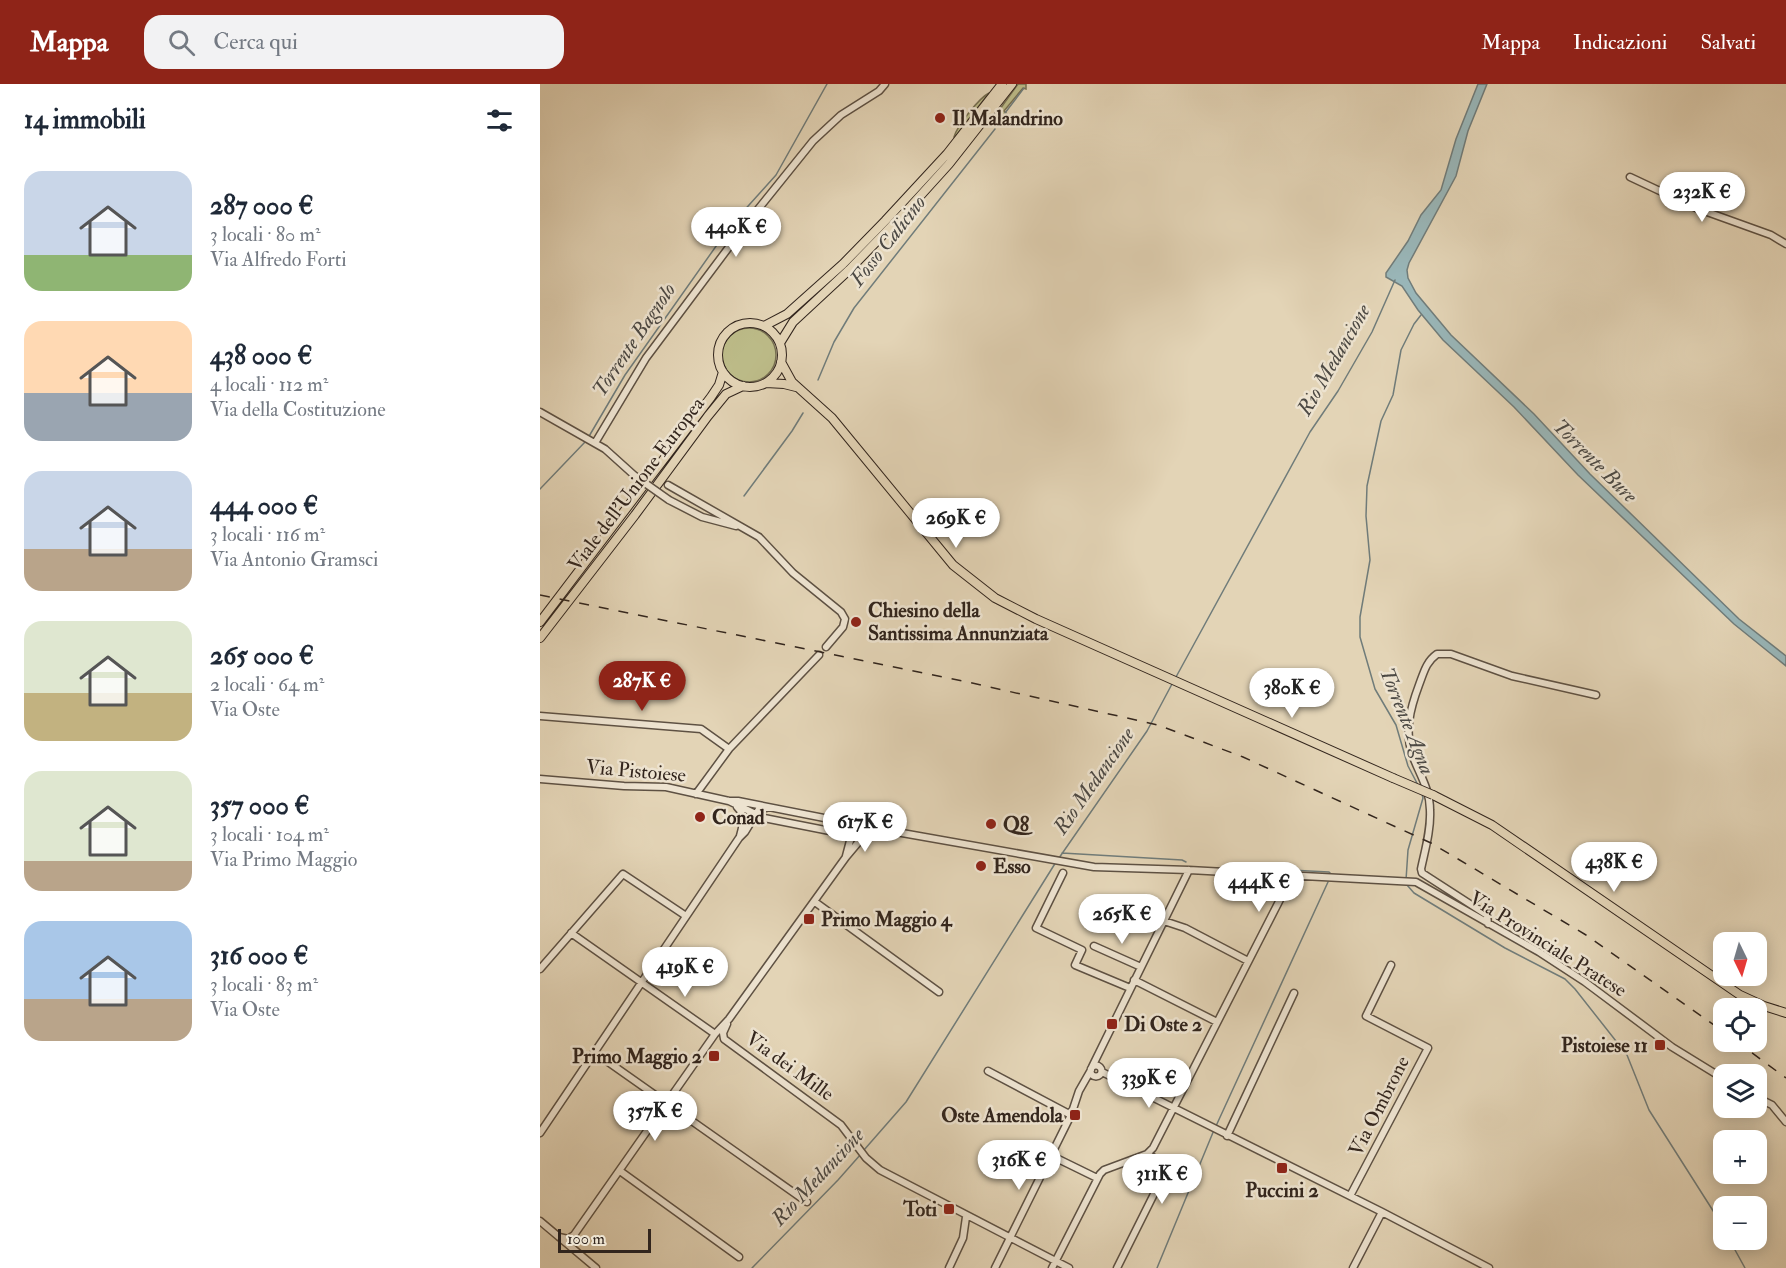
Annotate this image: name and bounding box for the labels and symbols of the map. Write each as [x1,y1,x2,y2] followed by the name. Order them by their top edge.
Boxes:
[952,106,1063,131] place label: Il Malandrino
[933,111,947,125] marker: Il Malandrino
[1653,172,1751,223] pin: 232K €
[843,190,932,293] water label: Fosso Calicino
[687,207,785,258] pin: 440K €
[586,278,682,402] water label: Torrente Bagnolo
[1291,299,1377,421] water label: Rio Medancione
[562,391,711,577] street label: Viale dell'Unione Europea
[1547,413,1644,510] water label: Torrente Bure
[907,498,1005,549] pin: 269K €
[868,598,1049,646] place label: Chiesino della Santissima Annunziata
[849,615,863,629] marker: Chiesino della Santissima Annunziata
[593,661,691,712] pin: 287K €
[1373,663,1441,779] water label: Torrente Agna
[1243,668,1341,719] pin: 380K €
[1047,721,1141,841] water label: Rio Medancione
[585,754,687,788] street label: Via Pistoiese
[816,802,914,853] pin: 617K €
[712,805,765,830] place label: Conad
[693,810,707,824] marker: Conad
[1003,812,1033,837] place label: Q8
[984,817,998,831] marker: Q8
[1565,842,1663,893] pin: 438K €
[993,854,1031,879] place label: Esso
[974,859,988,873] marker: Esso
[1210,862,1308,913] pin: 444K €
[1465,885,1631,1003] street label: Via Provinciale Pratese
[1073,894,1171,945] pin: 265K €
[821,907,953,933] place label: Primo Maggio 4
[802,912,816,926] marker: Primo Maggio 4
[1713,932,1767,986] north arrow
[636,947,734,998] pin: 419K €
[1124,1012,1202,1037] place label: Di Oste 2
[1105,1017,1119,1031] marker: Di Oste 2
[741,1026,839,1106] street label: Via dei Mille
[1561,1033,1648,1058] place label: Pistoiese 11
[1653,1038,1667,1052] marker: Pistoiese 11
[572,1044,702,1070] place label: Primo Maggio 2
[707,1049,721,1063] marker: Primo Maggio 2
[1343,1052,1415,1160] street label: Via Ombrone
[1100,1058,1198,1109] pin: 339K €
[606,1091,704,1142] pin: 357K €
[941,1103,1064,1128] place label: Oste Amendola
[1068,1108,1082,1122] marker: Oste Amendola
[765,1122,871,1232] water label: Rio Medancione
[970,1140,1068,1191] pin: 316K €
[1113,1154,1211,1205] pin: 311K €
[1275,1161,1289,1175] marker: Puccini 2
[1245,1178,1319,1203] place label: Puccini 2
[902,1197,938,1222] place label: Toti
[942,1202,956,1216] marker: Toti
[558,1226,651,1254] scale bar

